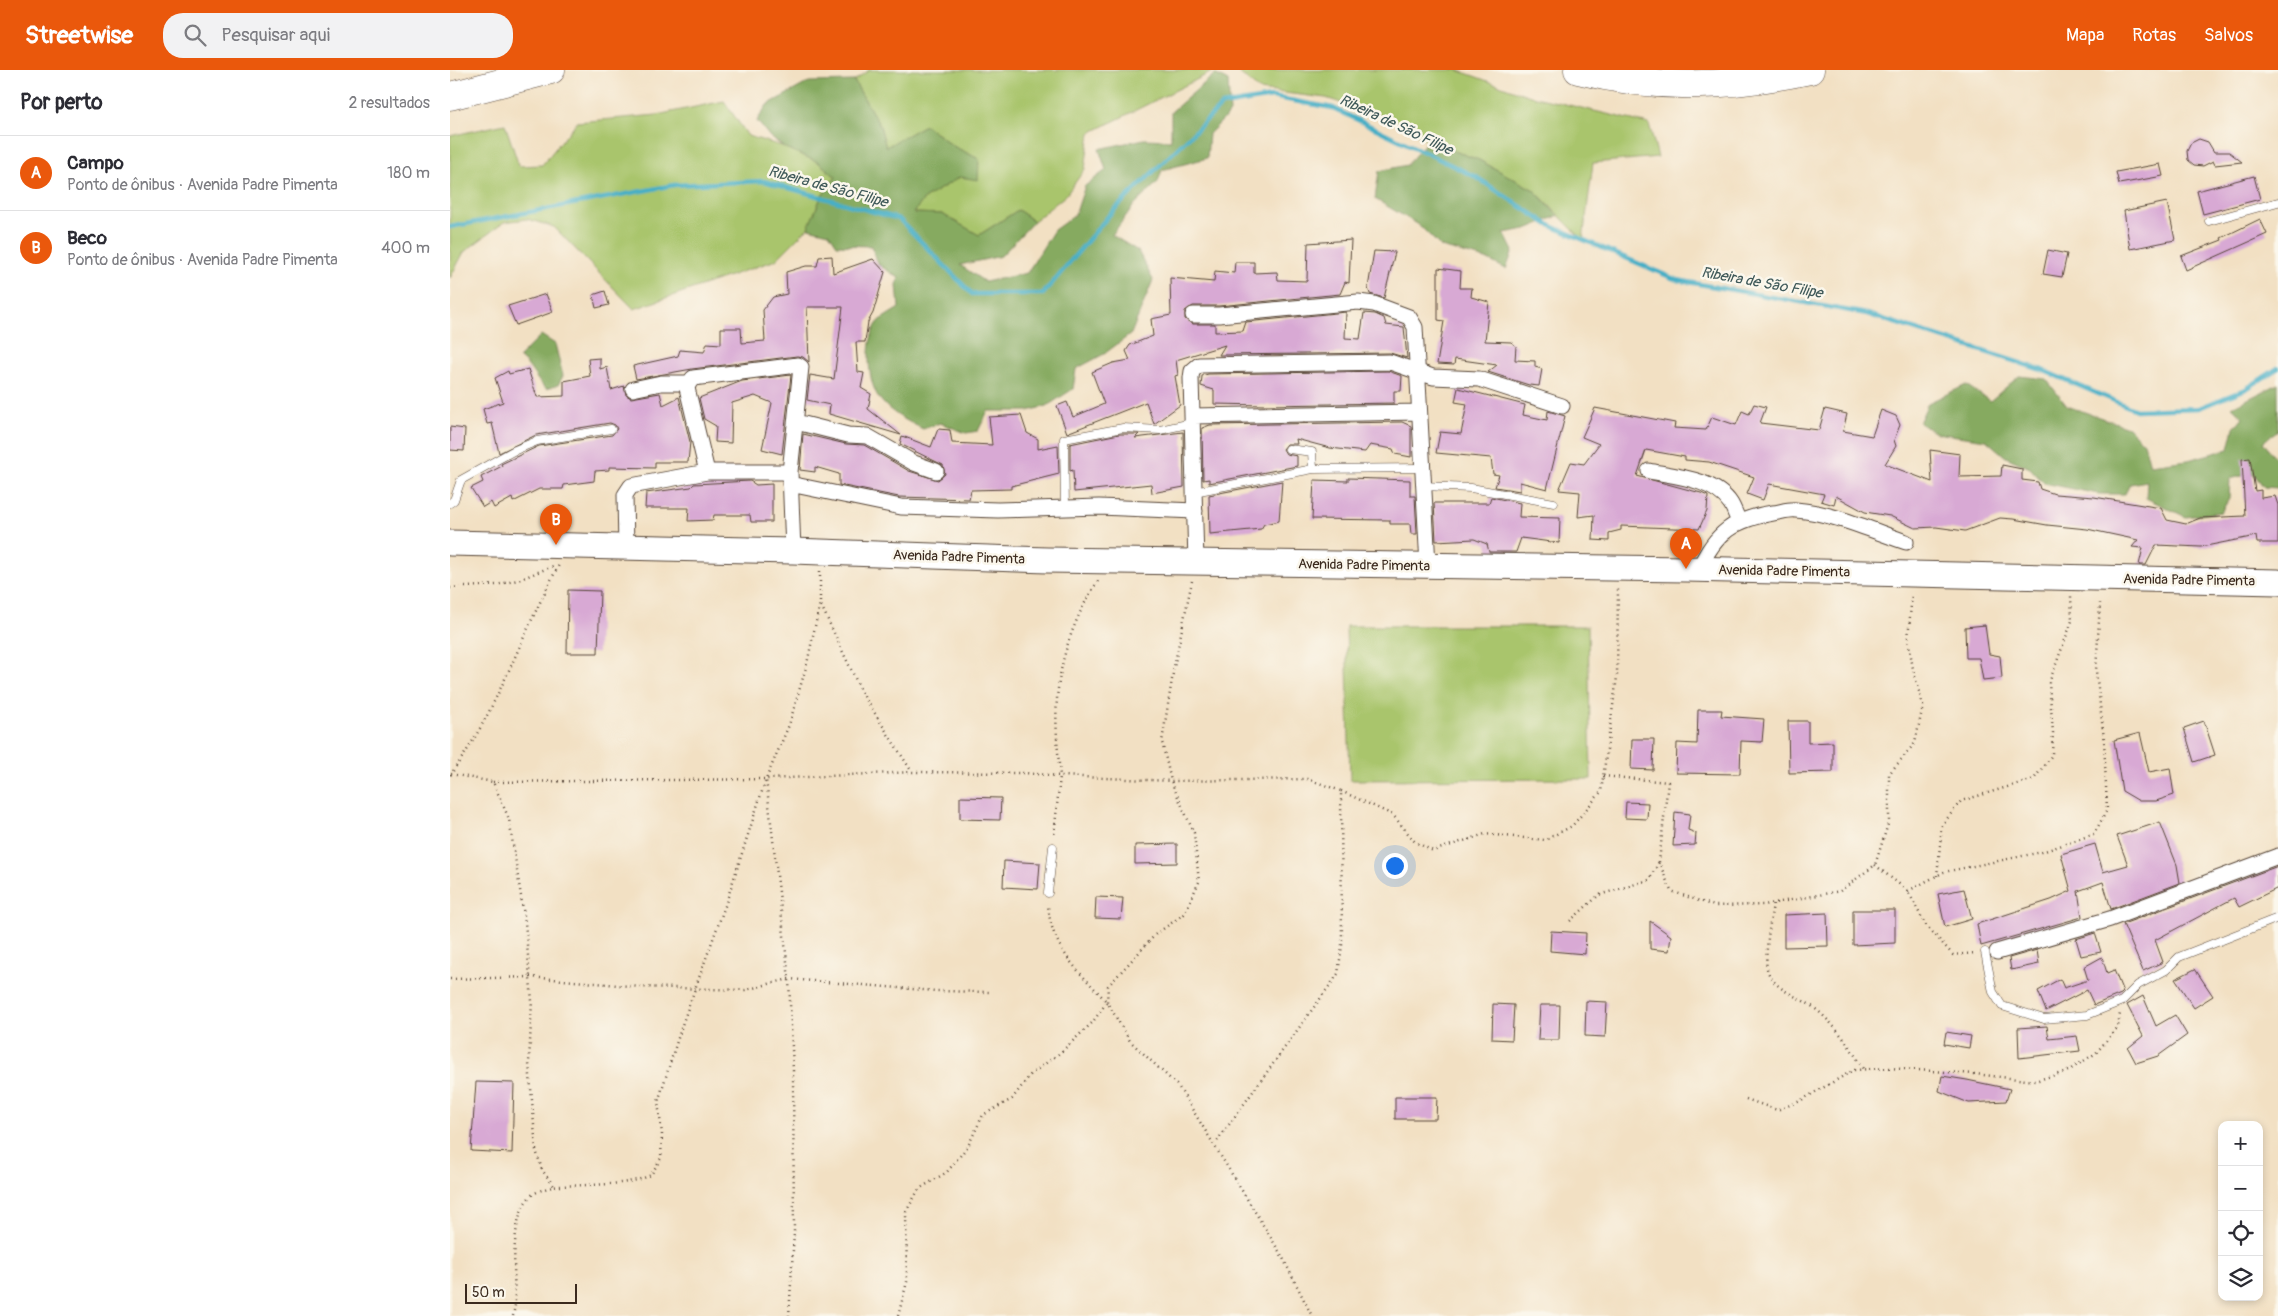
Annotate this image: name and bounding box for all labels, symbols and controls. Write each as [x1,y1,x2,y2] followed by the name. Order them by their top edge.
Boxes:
[163,13,513,58] search box
[25,21,133,50] text: Streetwise
[181,21,209,49] icon: search
[221,23,330,47] text: Pesquisar aqui
[2066,24,2104,47] text: Mapa
[2132,24,2176,47] text: Rotas
[2204,24,2253,47] text: Salvos
[20,89,102,116] text: Por perto
[1336,90,1457,160] water label: Ribeira de São Filipe
[348,93,430,113] text: 2 resultados
[67,151,124,175] text: Campo
[766,162,891,212] water label: Ribeira de São Filipe
[31,163,41,183] text: A
[387,163,430,183] text: 180 m
[67,175,338,195] text: Ponto de ônibus · Avenida Padre Pimenta
[67,226,107,250] text: Beco
[31,238,41,258] text: B
[381,238,430,258] text: 400 m
[67,250,338,270] text: Ponto de ônibus · Avenida Padre Pimenta
[1700,263,1826,303] water label: Ribeira de São Filipe
[540,504,572,545] pin: B
[1670,528,1702,569] pin: A
[893,546,1025,568] street label: Avenida Padre Pimenta
[1298,555,1430,575] street label: Avenida Padre Pimenta
[1718,561,1850,581] street label: Avenida Padre Pimenta
[2123,570,2255,590] street label: Avenida Padre Pimenta
[1382,853,1408,879] your location
[2218,1121,2263,1301] map controls
[2218,1121,2263,1166] button: +
[2218,1166,2263,1211] button: −
[2218,1211,2263,1256] button: locate
[2218,1256,2263,1301] button: layers
[465,1281,578,1304] scale bar
[472,1284,505,1301] text: 50 m

